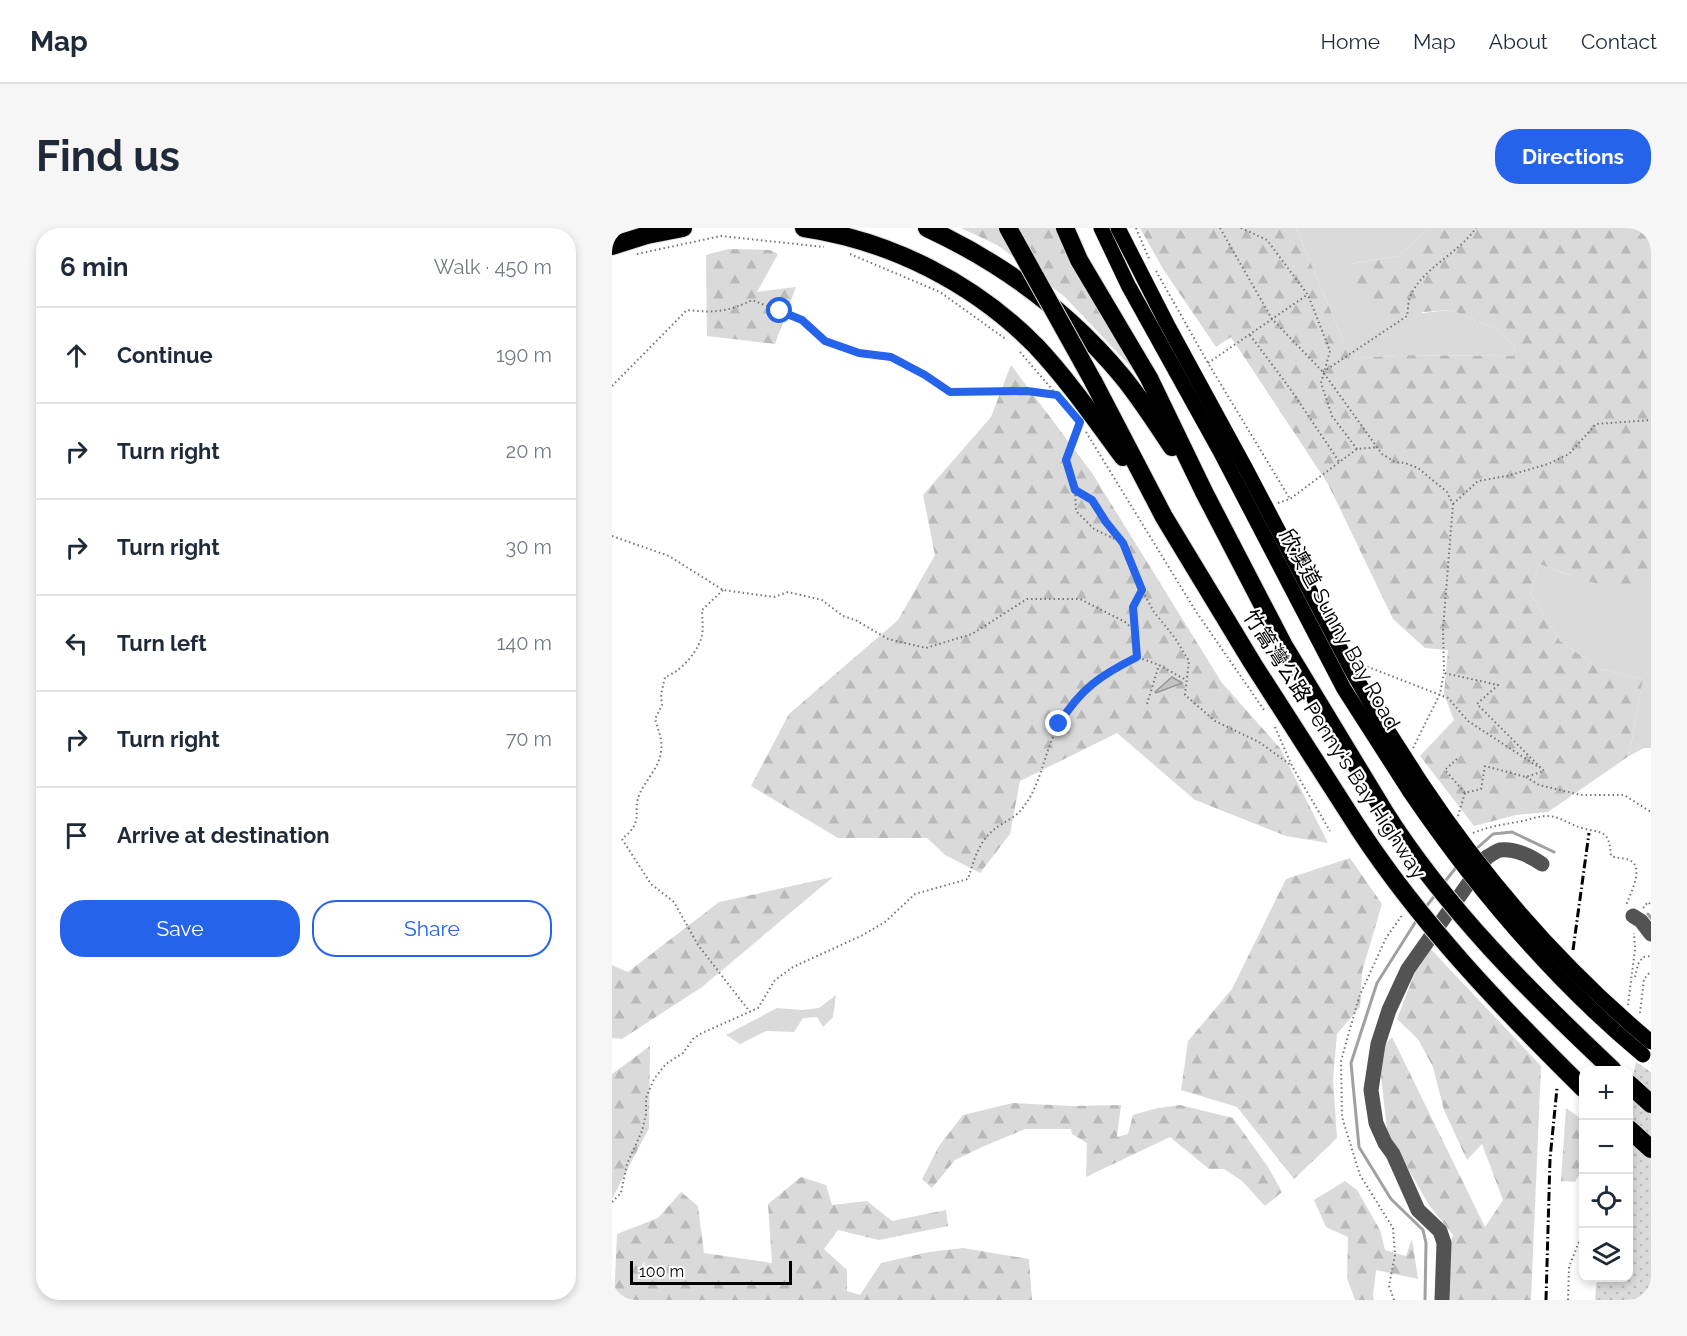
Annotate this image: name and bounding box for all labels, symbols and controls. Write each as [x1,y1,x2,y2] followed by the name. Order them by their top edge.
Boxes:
[30,25,88,58] text: Map
[1321,29,1380,54] text: Home
[1413,29,1456,54] text: Map
[1489,29,1548,54] text: About
[1581,29,1657,54] text: Contact
[1495,129,1651,184] button: Directions
[36,132,180,181] text: Find us
[60,252,129,282] text: 6 min
[434,255,552,279] text: Walk · 450 m
[766,297,792,323] route start
[60,339,93,372] icon: ahead
[117,342,213,368] text: Continue
[496,343,552,367] text: 190 m
[60,435,93,468] icon: right
[117,438,220,464] text: Turn right
[506,439,552,463] text: 20 m
[1274,524,1406,734] street label: 欣澳道 Sunny Bay Road
[60,531,93,564] icon: right
[117,534,220,560] text: Turn right
[506,535,552,559] text: 30 m
[1238,605,1432,883] street label: 竹篙灣公路 Penny's Bay Highway
[60,627,93,660] icon: left
[117,630,207,656] text: Turn left
[497,631,552,655] text: 140 m
[1045,710,1071,736] route end
[60,723,93,756] icon: right
[117,726,220,752] text: Turn right
[506,727,552,751] text: 70 m
[60,819,93,852] icon: arrive
[117,822,330,848] text: Arrive at destination
[60,900,300,957] button: Save
[312,900,552,957] button: Share
[1579,1066,1633,1282] map controls
[1579,1066,1633,1120] button: +
[1579,1120,1633,1174] button: −
[1579,1174,1633,1228] button: locate
[1579,1228,1633,1282] button: layers
[630,1258,792,1286] scale bar
[639,1262,684,1281] text: 100 m

